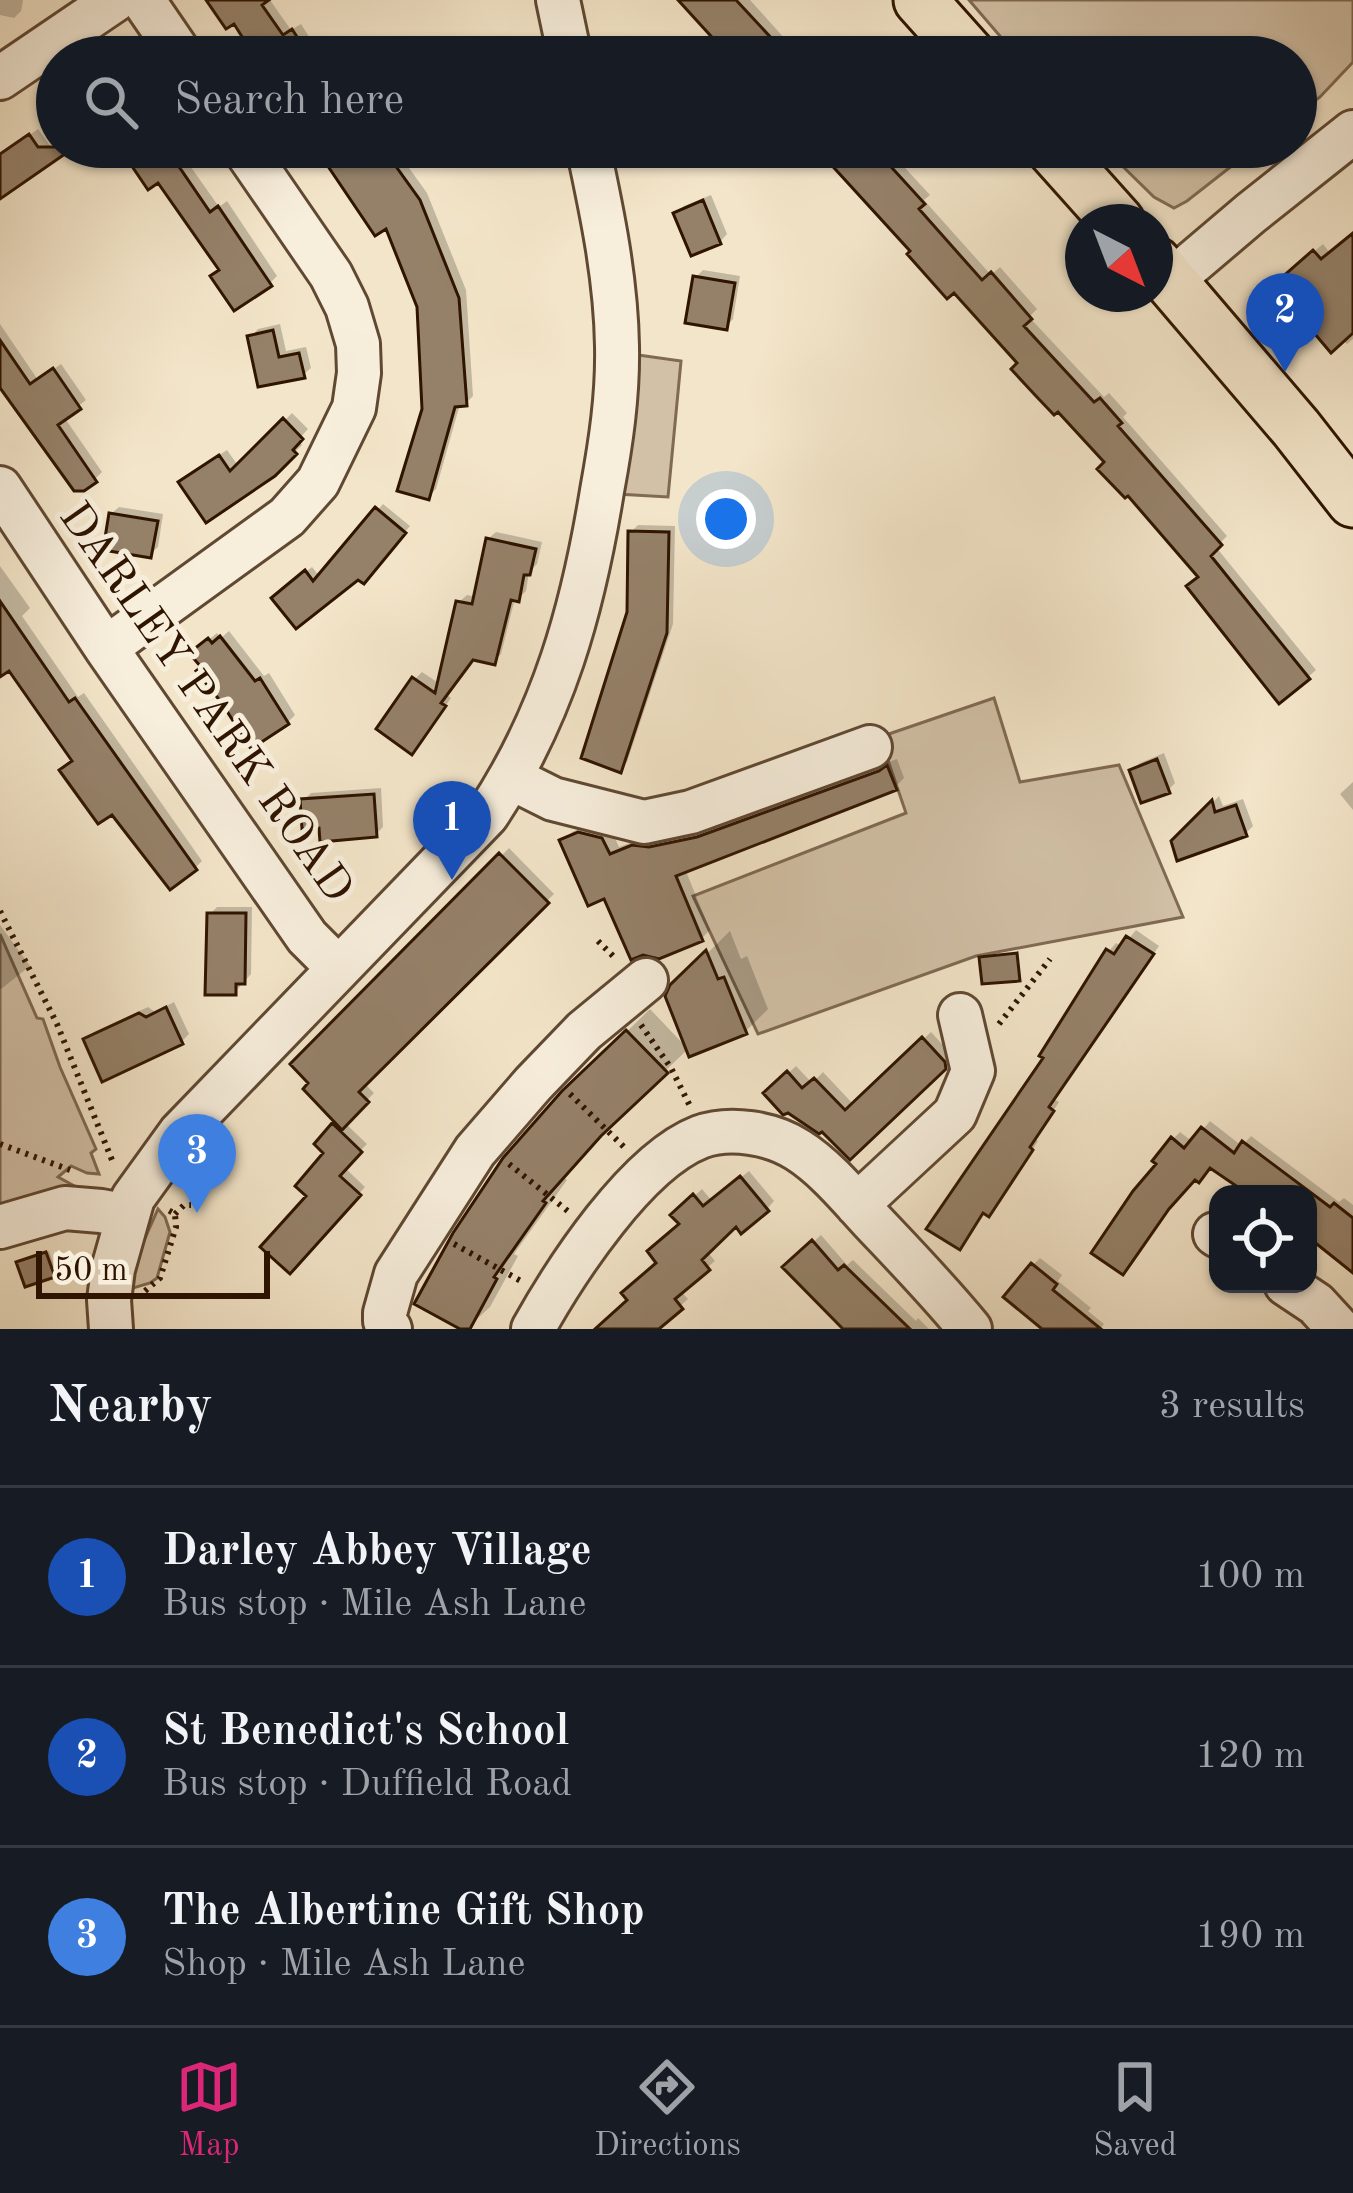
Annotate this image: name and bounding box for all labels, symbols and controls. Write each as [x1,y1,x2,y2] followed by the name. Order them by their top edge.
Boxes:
[36,36,1317,168] search box
[78,69,144,135] icon: search
[174,79,404,124] text: Search here
[1065,204,1173,312] north arrow
[1246,273,1324,372] pin: 2
[696,489,756,549] your location
[49,496,359,912] street label: DARLEY PARK ROAD
[413,781,491,880] pin: 1
[158,1114,236,1213] pin: 3
[1209,1185,1317,1293] map controls
[1209,1185,1317,1293] button: locate
[36,1245,270,1298] scale bar
[54,1255,128,1288] text: 50 m
[48,1382,213,1433] text: Nearby
[1159,1387,1305,1426] text: 3 results
[162,1530,592,1575] text: Darley Abbey Village
[76,1557,98,1596] text: 1
[1195,1557,1305,1596] text: 100 m
[162,1585,586,1624] text: Bus stop · Mile Ash Lane
[162,1710,569,1755] text: St Benedict's School
[76,1737,98,1776] text: 2
[1195,1737,1305,1776] text: 120 m
[162,1765,572,1804] text: Bus stop · Duffield Road
[162,1890,645,1935] text: The Albertine Gift Shop
[76,1917,98,1956] text: 3
[1195,1917,1305,1956] text: 190 m
[162,1945,526,1984] text: Shop · Mile Ash Lane
[176,2054,242,2167] tab: Map
[594,2054,741,2167] tab: Directions
[1093,2054,1177,2167] tab: Saved

